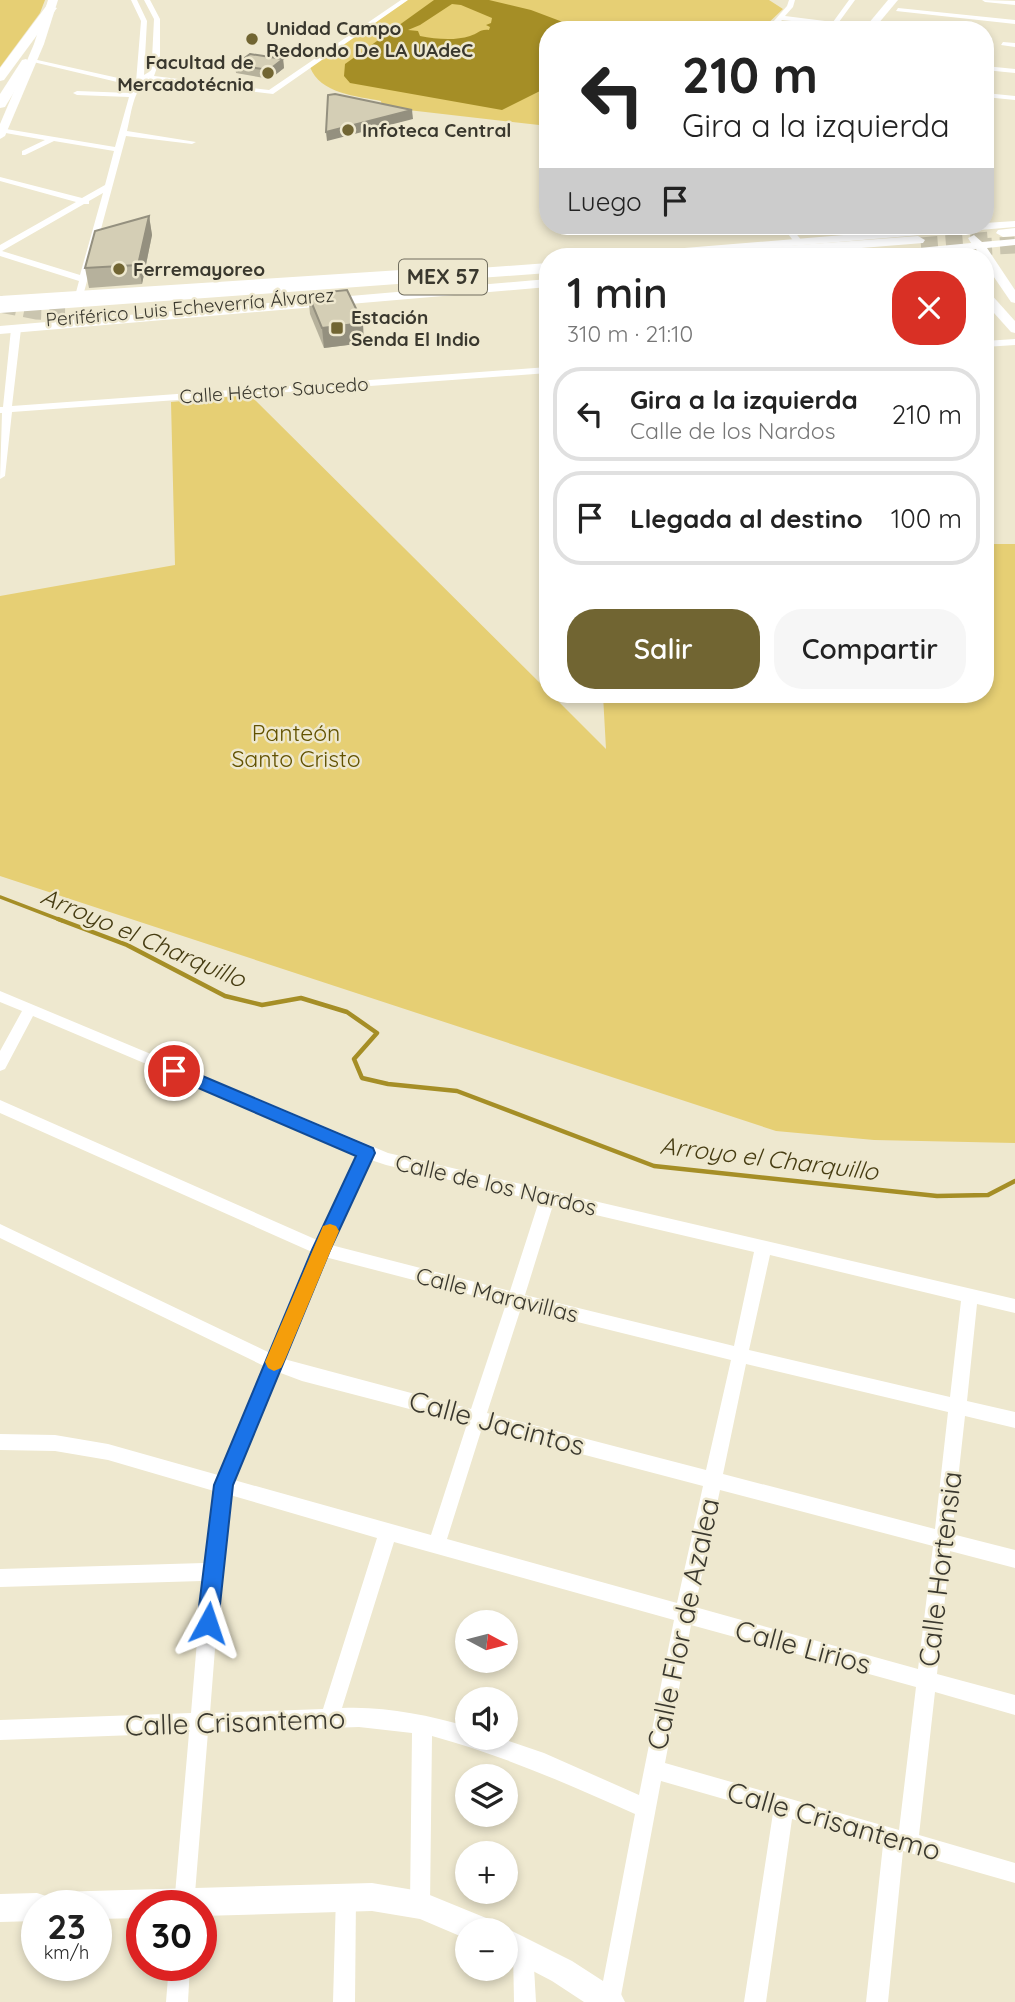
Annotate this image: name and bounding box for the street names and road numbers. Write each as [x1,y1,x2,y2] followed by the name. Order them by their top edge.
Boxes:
[399,260,487,294] road number: MEX 57
[45,282,335,332] street label: Periférico Luis Echeverría Álvarez
[179,371,369,409] street label: Calle Héctor Saucedo
[393,1147,599,1222] street label: Calle de los Nardos
[413,1260,581,1329] street label: Calle Maravillas
[405,1382,589,1463] street label: Calle Jacintos
[910,1469,969,1669] street label: Calle Hortensia
[639,1495,726,1753] street label: Calle Flor de Azalea
[731,1612,875,1681] street label: Calle Lirios
[124,1700,346,1743] street label: Calle Crisantemo
[723,1773,945,1868] street label: Calle Crisantemo

